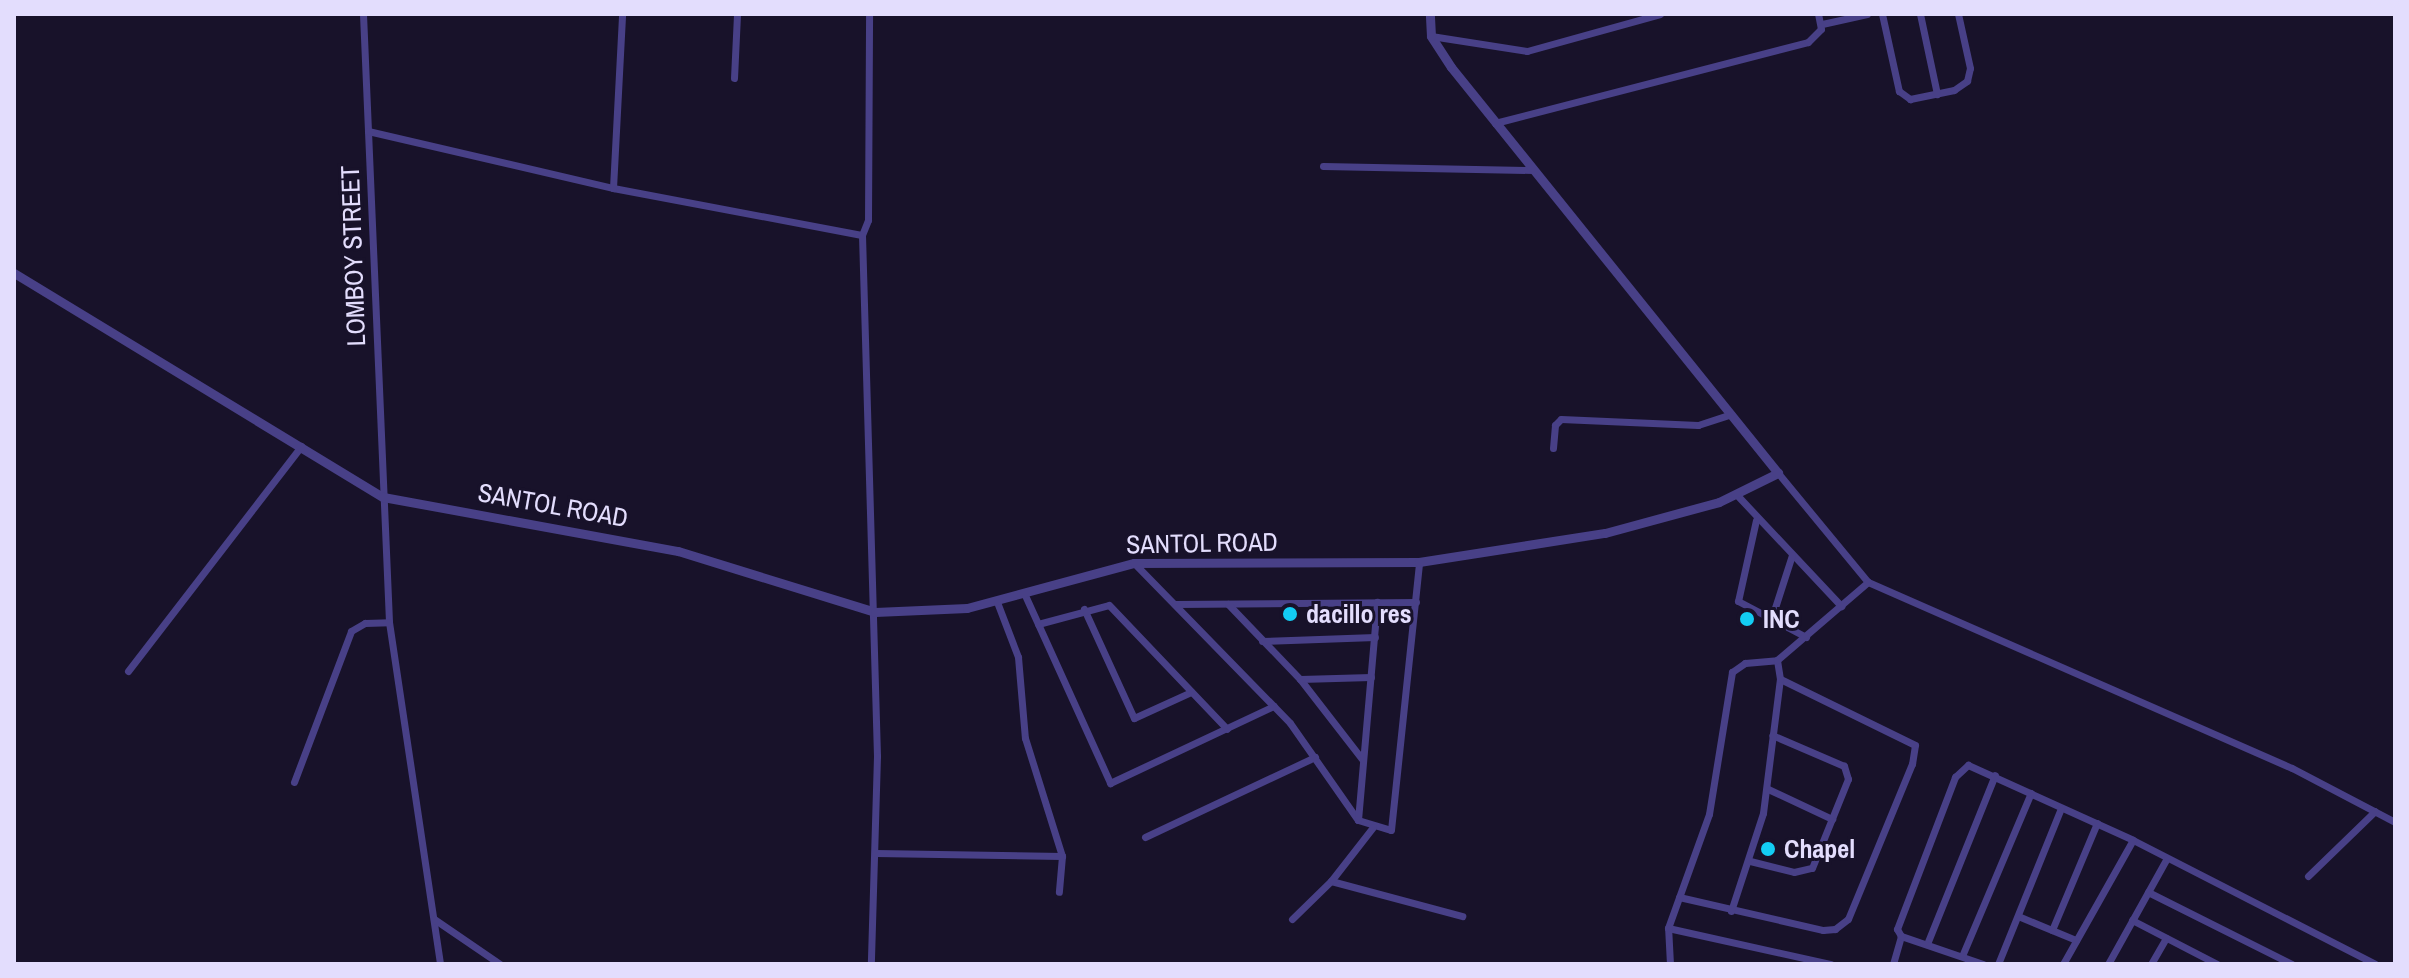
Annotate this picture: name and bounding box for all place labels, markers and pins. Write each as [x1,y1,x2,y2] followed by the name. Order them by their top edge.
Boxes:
[1306,598,1411,630] place label: dacillo res
[1763,603,1800,635] place label: INC
[1281,605,1299,623] marker: dacillo res
[1738,610,1756,628] marker: INC
[1784,833,1855,865] place label: Chapel
[1759,840,1777,858] marker: Chapel

